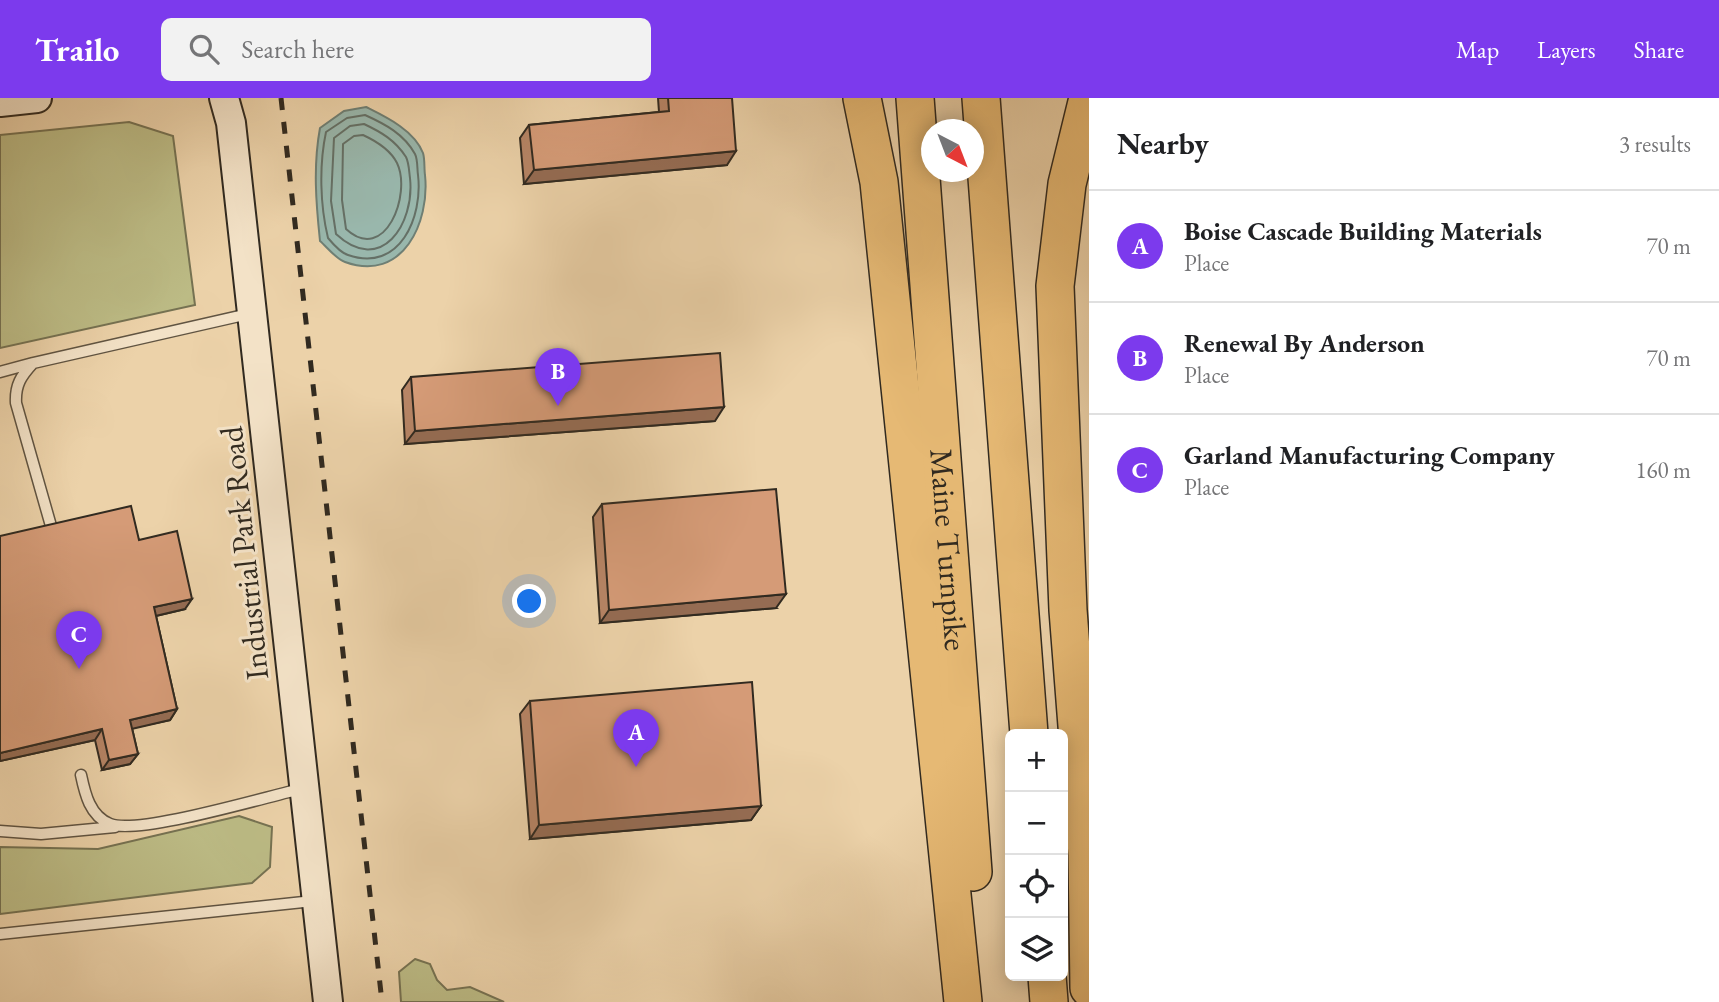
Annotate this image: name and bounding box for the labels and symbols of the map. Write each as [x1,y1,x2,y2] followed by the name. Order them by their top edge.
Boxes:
[921,119,984,182] north arrow
[535,348,581,406] pin: B
[210,423,278,682] street label: Industrial Park Road
[920,447,977,652] street label: Maine Turnpike
[512,584,546,618] your location
[56,611,102,669] pin: C
[613,709,659,767] pin: A

